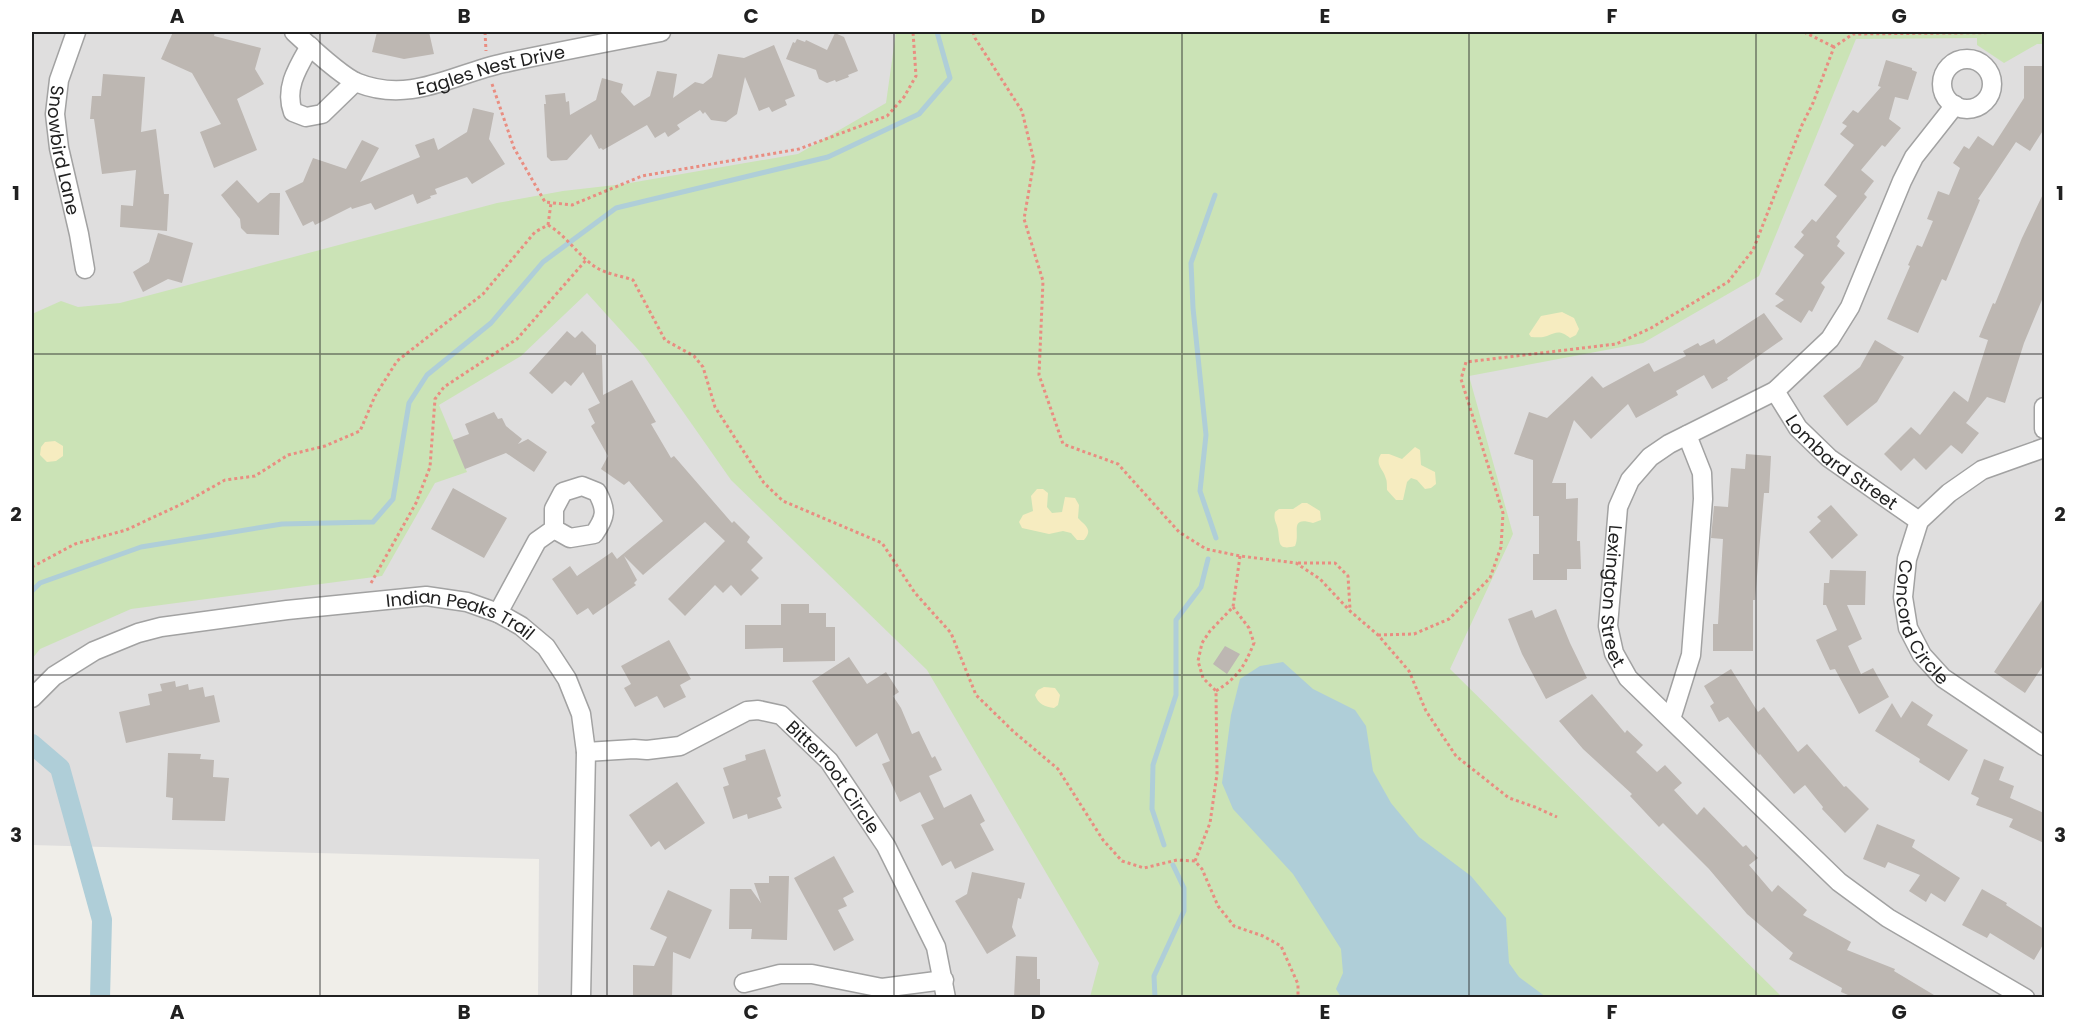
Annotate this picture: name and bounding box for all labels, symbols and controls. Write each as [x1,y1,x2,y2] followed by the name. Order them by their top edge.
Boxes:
[170,2,185,30] text: A
[457,2,471,30] text: B
[743,2,759,30] text: C
[1031,2,1045,30] text: D
[1320,2,1330,30] text: E
[1607,2,1618,30] text: F
[1891,2,1907,30] text: G
[414,38,567,101] street label: Eagles Nest Drive
[42,84,87,217] street label: Snowbird Lane
[12,179,20,207] text: 1
[2056,179,2064,207] text: 1
[1780,410,1903,515] street label: Lombard Street
[10,500,22,528] text: 2
[2054,500,2066,528] text: 2
[1596,524,1632,671] street label: Lexington Street
[1891,558,1955,690] street label: Concord Circle
[385,583,540,645] street label: Indian Peaks Trail
[781,714,887,838] street label: Bitterroot Circle
[10,821,22,849] text: 3
[2054,821,2066,849] text: 3
[170,998,185,1026] text: A
[457,998,471,1026] text: B
[743,998,759,1026] text: C
[1031,998,1045,1026] text: D
[1320,998,1330,1026] text: E
[1607,998,1618,1026] text: F
[1891,998,1907,1026] text: G

